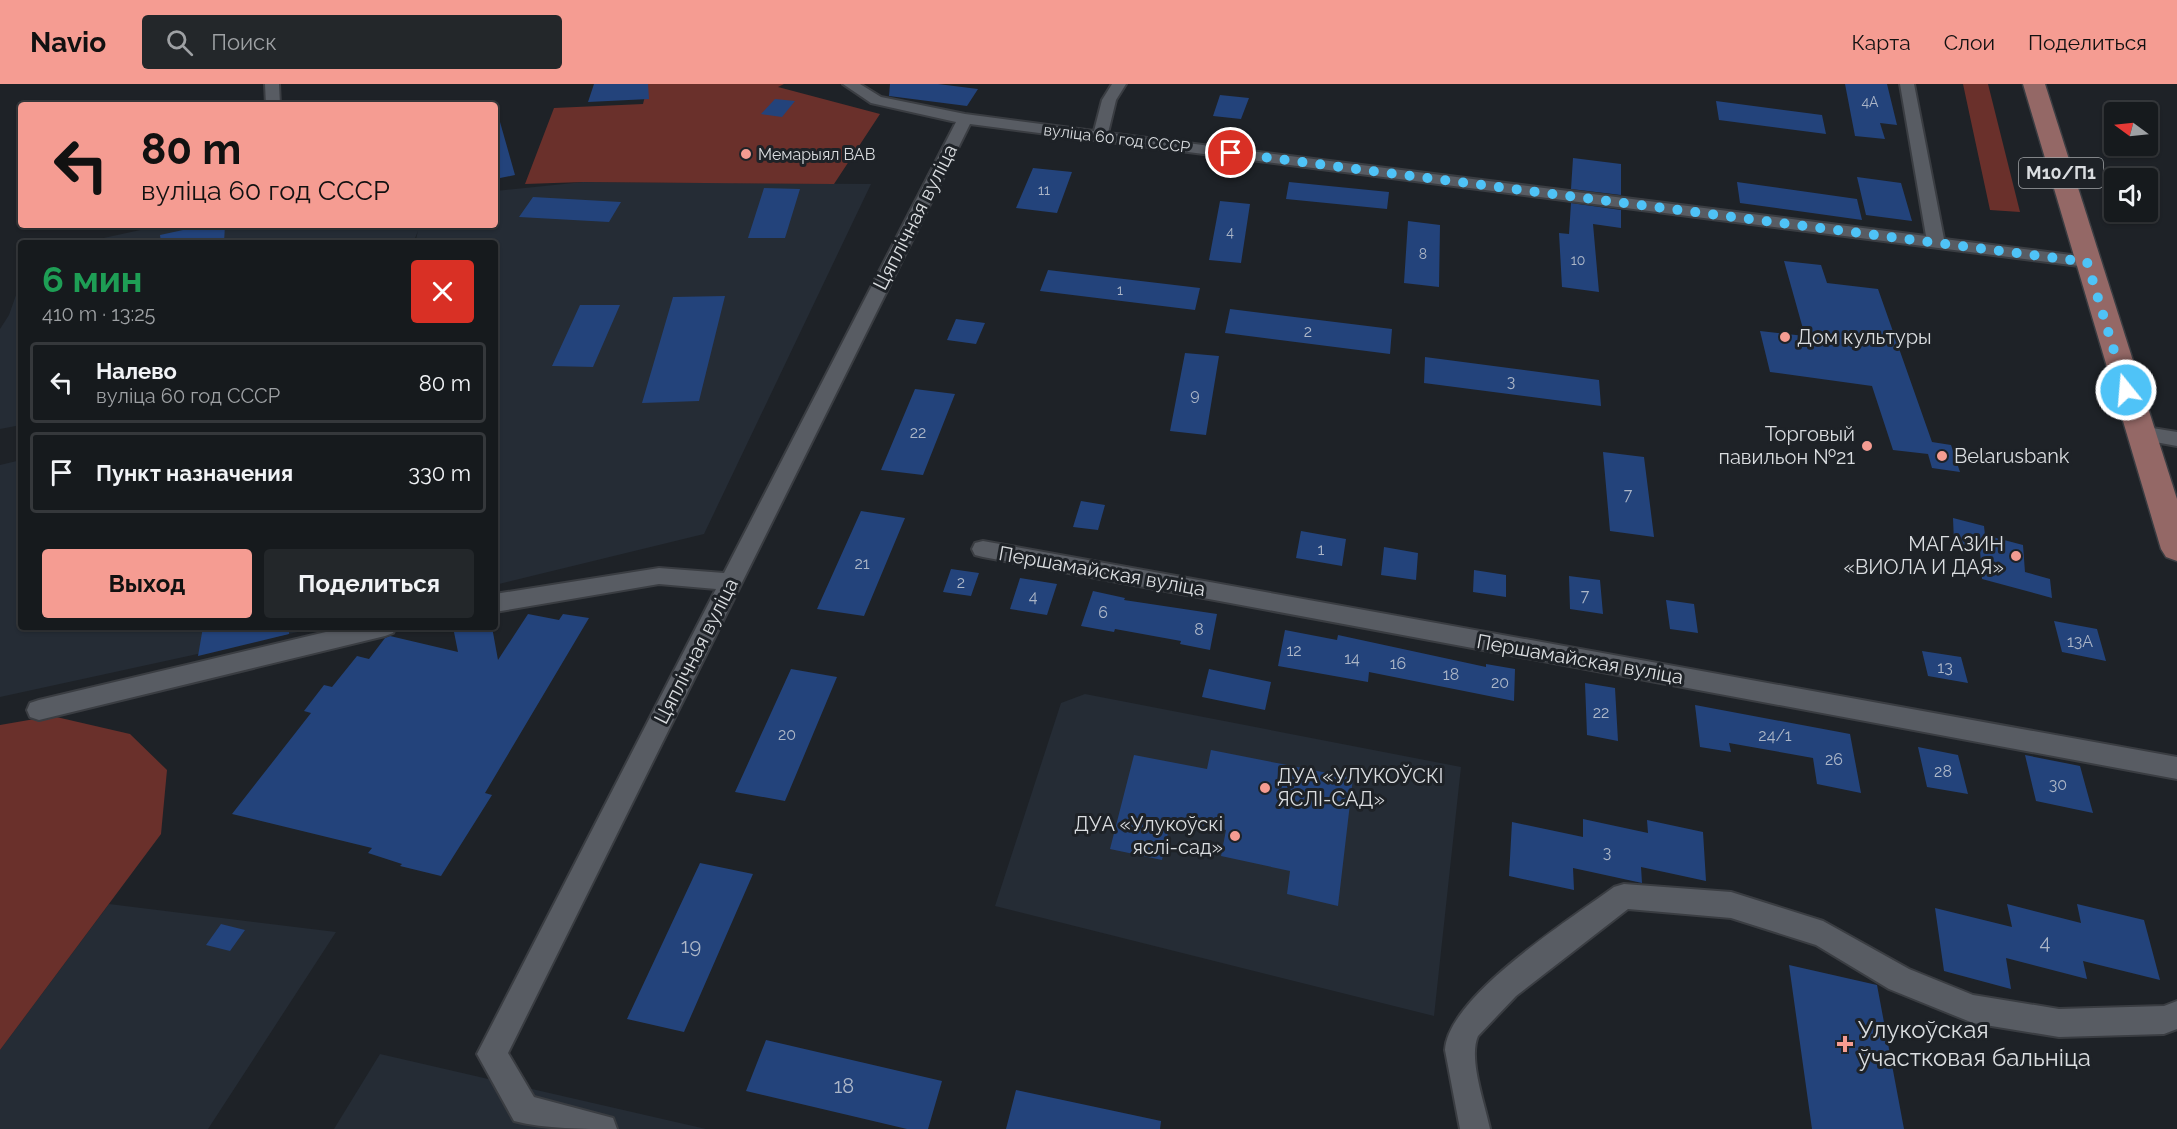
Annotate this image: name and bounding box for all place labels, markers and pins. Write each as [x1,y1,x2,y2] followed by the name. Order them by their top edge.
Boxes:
[1205,127,1256,178] pin
[758,145,875,164] place label: Мемарыял ВАВ
[739,147,753,161] marker: Мемарыял ВАВ
[1797,325,1932,349] place label: Дом культуры
[1778,330,1792,344] marker: Дом культуры
[1719,422,1855,469] place label: Торговый павильон №21
[1860,439,1874,453] marker: Торговый павильон №21
[1954,444,2070,468] place label: Belarusbank
[1935,449,1949,463] marker: Belarusbank
[1843,532,2004,579] place label: МАГАЗИН «ВИОЛА И ДАЯ»
[2009,549,2023,563] marker: МАГАЗИН «ВИОЛА И ДАЯ»
[1277,764,1444,811] place label: ДУА «УЛУКОЎСКІ ЯСЛІ-САД»
[1258,781,1272,795] marker: ДУА «УЛУКОЎСКІ ЯСЛІ-САД»
[1074,812,1223,859] place label: ДУА «Улукоўскі яслі-сад»
[1228,829,1242,843] marker: ДУА «Улукоўскі яслі-сад»
[1858,1015,2091,1072] place label: Улукоўская ўчастковая бальніца
[1836,1035,1854,1053] marker: Улукоўская ўчастковая бальніца

